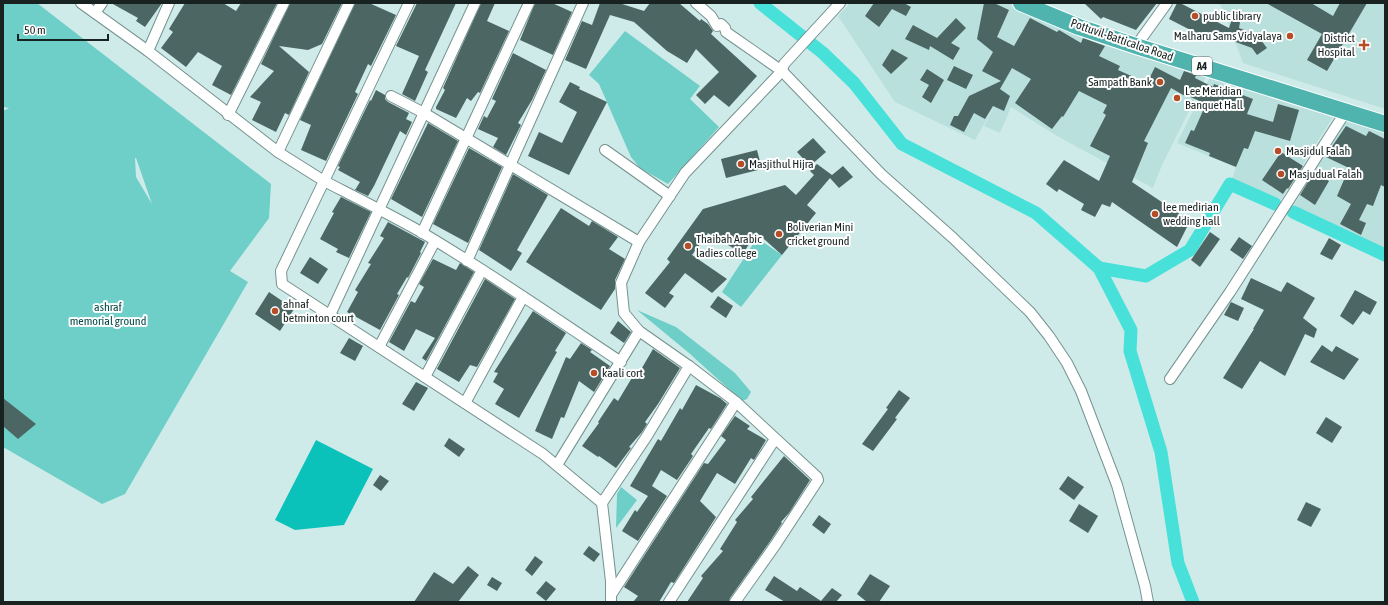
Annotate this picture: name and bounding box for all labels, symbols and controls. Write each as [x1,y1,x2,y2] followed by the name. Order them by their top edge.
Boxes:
[1203,9,1261,23] place label: public library
[1190,11,1200,21] marker: public library
[18,16,108,42] scale bar
[1069,16,1175,64] street label: Pottuvil-Batticaloa Road
[24,23,46,37] text: 50 m
[1174,29,1282,43] place label: Malharu Sams Vidyalaya
[1285,31,1295,41] marker: Malharu Sams Vidyalaya
[1317,31,1356,59] place label: District Hospital
[1358,39,1370,51] marker: District Hospital
[1192,57,1212,75] road number: A4
[1088,75,1153,89] place label: Sampath Bank
[1155,77,1165,87] marker: Sampath Bank
[1185,84,1244,112] place label: Lee Meridian Banquet Hall
[1172,93,1182,103] marker: Lee Meridian Banquet Hall
[1286,144,1350,158] place label: Masjidul Falah
[1273,146,1283,156] marker: Masjidul Falah
[749,157,814,171] place label: Masjithul Hijra
[736,159,746,169] marker: Masjithul Hijra
[1289,167,1362,181] place label: Masjudual Falah
[1276,169,1286,179] marker: Masjudual Falah
[1163,200,1221,228] place label: lee medirian wedding hall
[1150,209,1160,219] marker: lee medirian wedding hall
[787,220,853,248] place label: Boliverian Mini cricket ground
[774,229,784,239] marker: Boliverian Mini cricket ground
[696,232,762,260] place label: Thaibah Arabic ladies college
[683,241,693,251] marker: Thaibah Arabic ladies college
[283,297,355,325] place label: ahnaf betminton court
[70,300,146,328] park label: ashraf memorial ground
[270,306,280,316] marker: ahnaf betminton court
[602,366,644,380] place label: kaali cort
[589,368,599,378] marker: kaali cort

